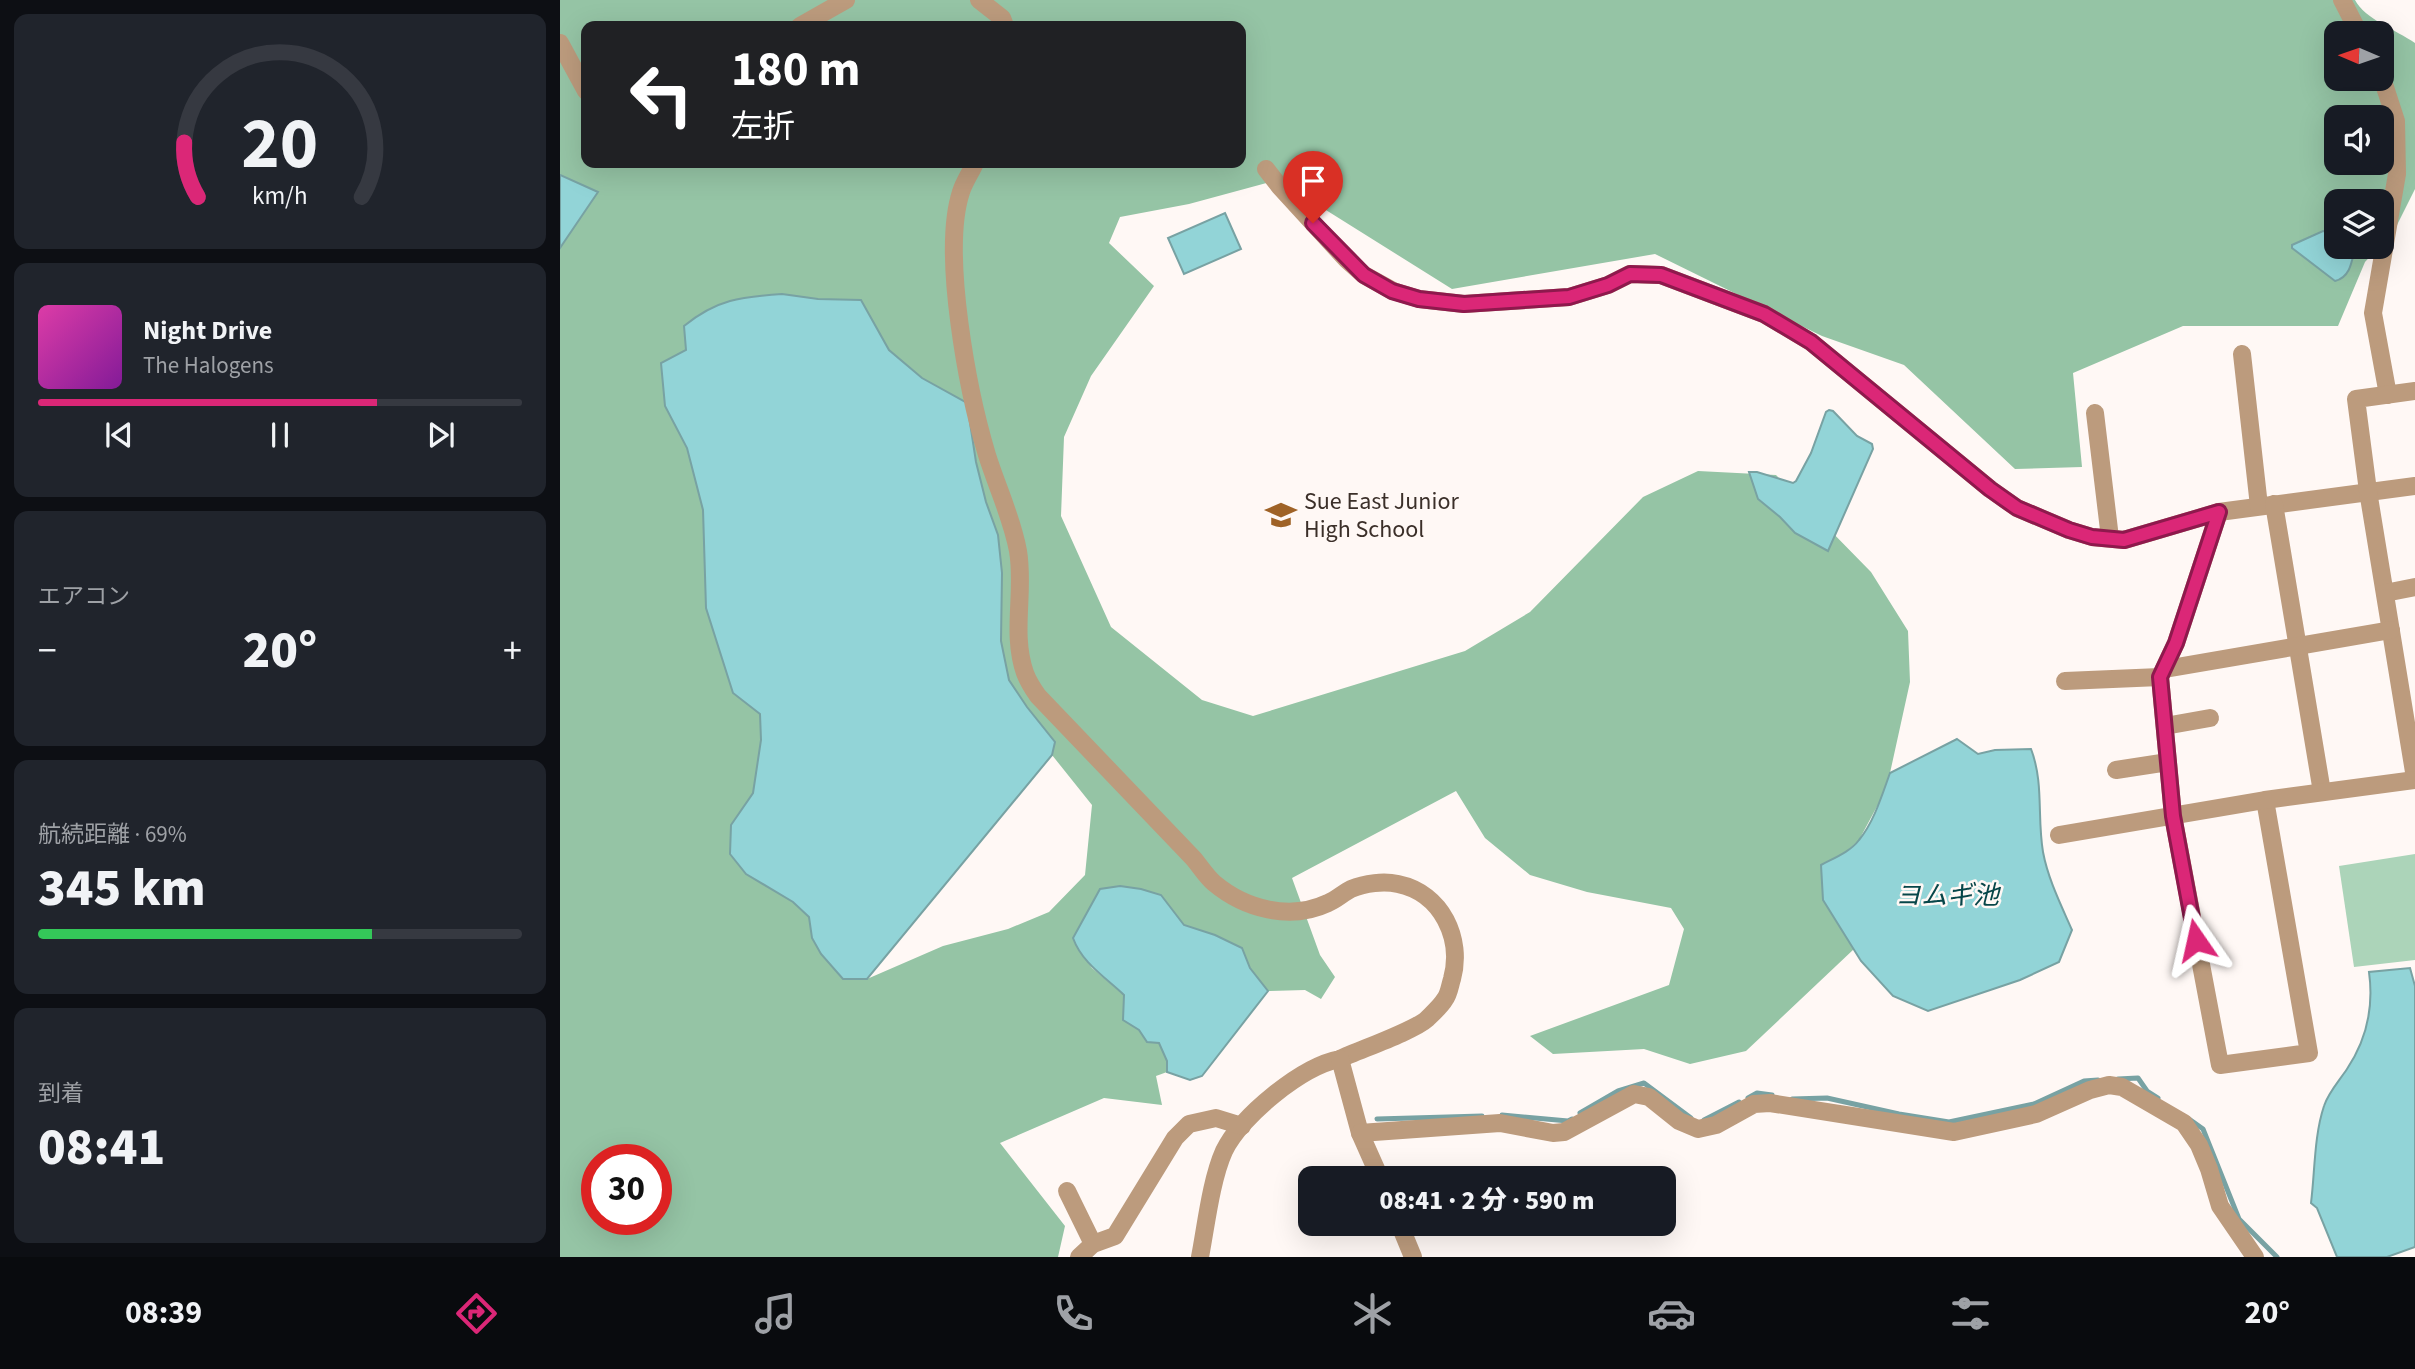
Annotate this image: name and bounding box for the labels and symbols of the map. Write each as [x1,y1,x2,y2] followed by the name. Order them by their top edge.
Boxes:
[2324,21,2394,91] north arrow
[1283,151,1343,223] pin
[1304,484,1459,547] place label: Sue East Junior High School
[1264,498,1298,532] school or university icon: Sue East Junior High School
[1895,877,2002,914] water label: ヨムギ池
[2159,903,2233,977] position arrow
[581,1144,672,1235] speed limit sign: 30

